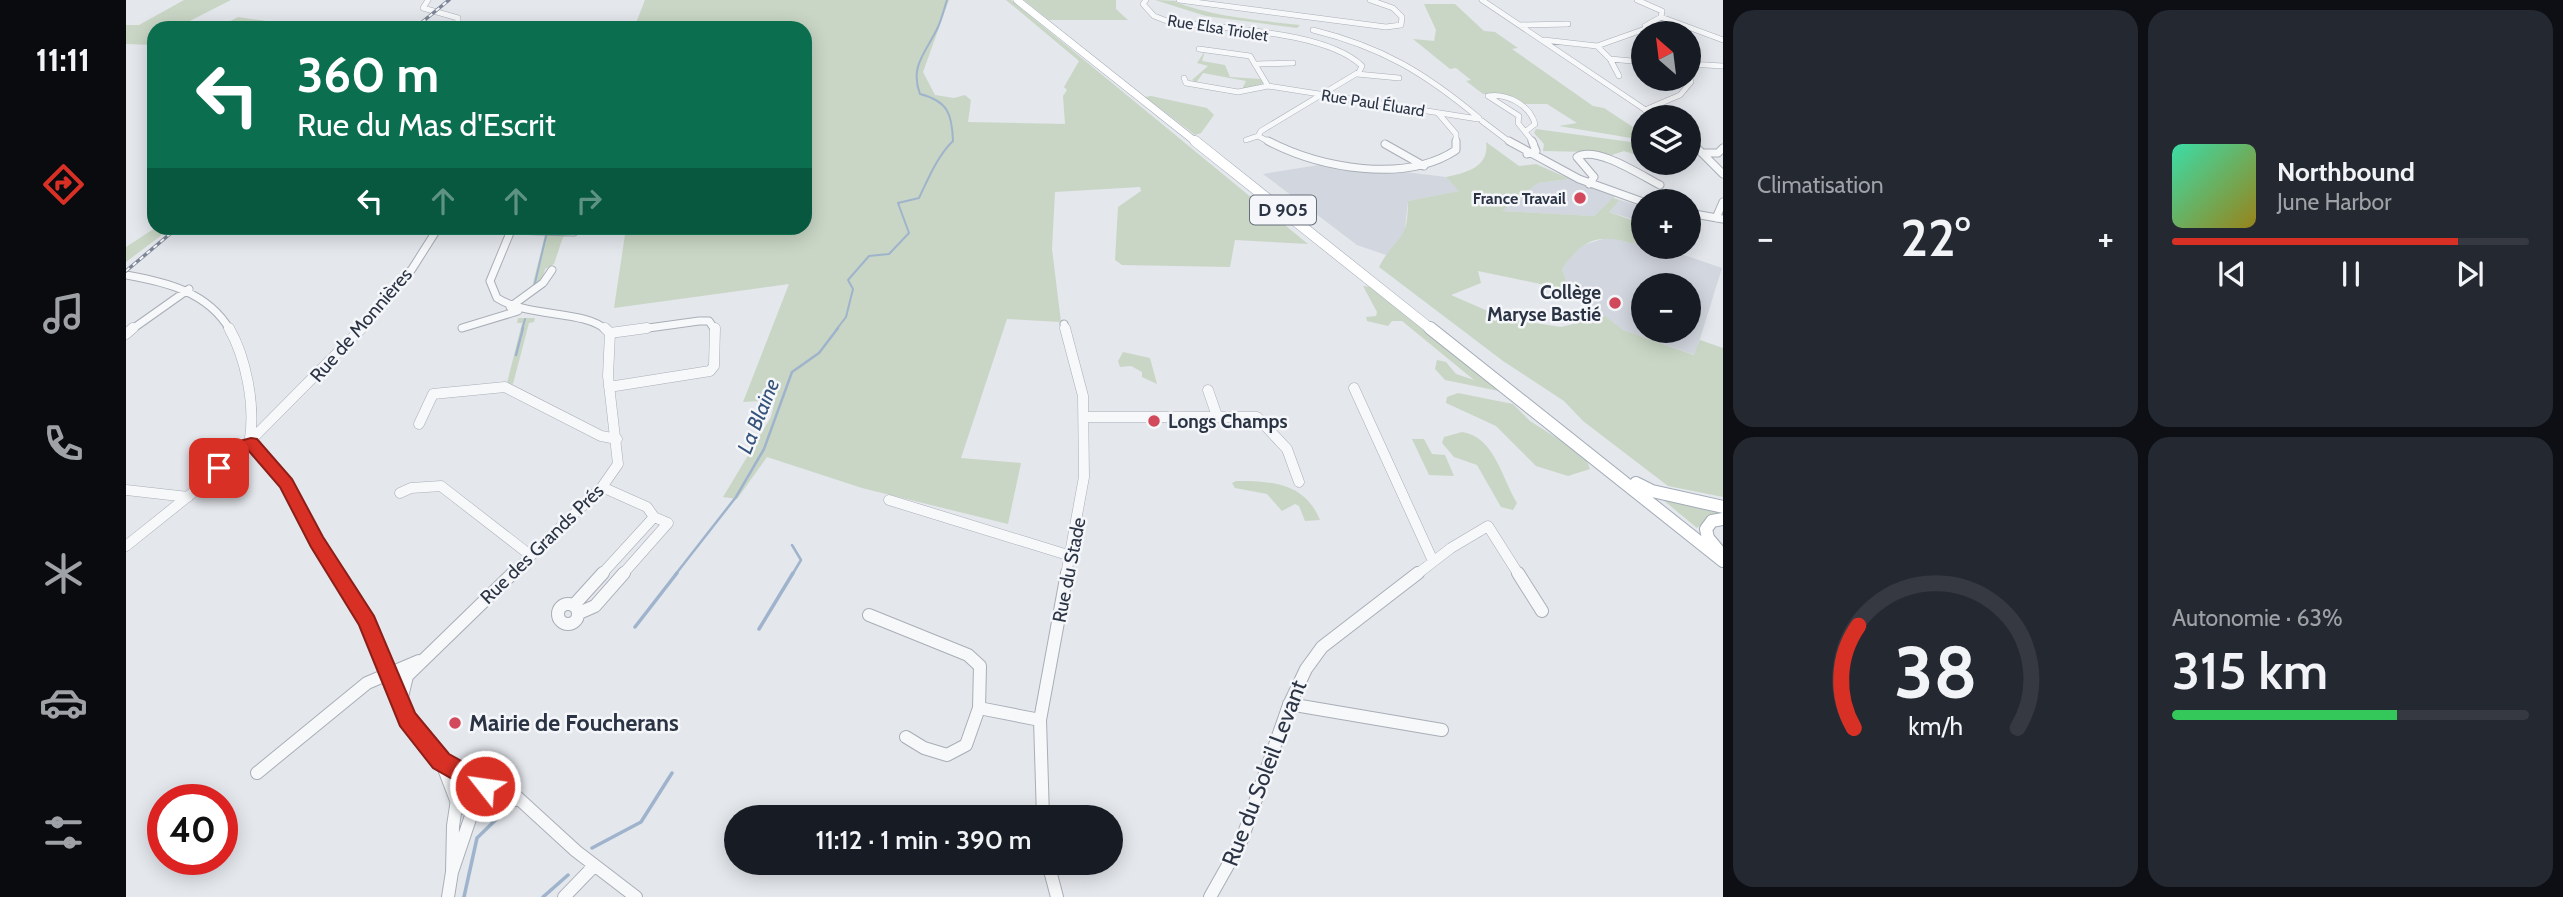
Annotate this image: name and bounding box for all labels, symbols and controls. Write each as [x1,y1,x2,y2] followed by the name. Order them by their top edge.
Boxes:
[1166,11,1270,45] street label: Rue Elsa Triolet
[1631,21,1701,91] north arrow
[1631,21,1701,343] map controls
[36,40,90,79] text: 11:11
[297,45,439,104] text: 360 m
[182,49,273,140] icon: left
[1320,85,1426,121] street label: Rue Paul Éluard
[297,105,556,144] text: Rue du Mas d'Escrit
[1631,105,1701,175] button: layers
[2277,156,2415,188] text: Northbound
[39,160,88,209] icon: directions
[1757,171,1884,199] text: Climatisation
[351,182,389,220] icon: left
[424,182,462,220] icon: ahead
[497,182,535,220] icon: ahead
[570,182,608,220] icon: right
[2277,188,2391,216] text: June Harbor
[1473,189,1566,208] place label: France Travail
[1631,189,1701,259] button: +
[1572,190,1588,206] marker: France Travail
[1250,196,1316,224] road number: D 905
[1901,206,1970,269] text: 22°
[1757,214,1774,261] text: −
[2097,214,2114,261] text: +
[2213,255,2251,293] icon: previous
[2332,255,2370,293] icon: pause
[2451,255,2489,293] icon: next
[305,263,417,387] street label: Rue de Monnières
[1631,273,1701,343] button: −
[1487,281,1601,326] place label: Collège Maryse Bastié
[39,289,88,338] icon: music
[1607,295,1623,311] marker: Collège Maryse Bastié
[732,375,784,457] water label: La Blaine
[1168,410,1287,433] place label: Longs Champs
[1146,413,1162,429] marker: Longs Champs
[39,419,88,468] icon: phone
[189,438,249,498] pin
[200,449,238,487] icon: arrive
[476,479,609,609] street label: Rue des Grands Prés
[1048,515,1091,625] street label: Rue du Stade
[39,549,88,598] icon: climate
[2172,604,2343,632] text: Autonomie · 63%
[1894,628,1977,716] text: 38
[2172,639,2328,702] text: 315 km
[1216,676,1312,870] street label: Rue du Soleil Levant
[39,678,88,727] icon: car
[469,709,679,737] place label: Mairie de Foucherans
[1908,711,1963,741] text: km/h
[447,715,463,731] marker: Mairie de Foucherans
[448,749,522,823] position arrow
[147,784,238,875] speed limit sign: 40
[39,808,88,857] icon: filters
[815,824,1032,856] text: 11:12 · 1 min · 390 m

